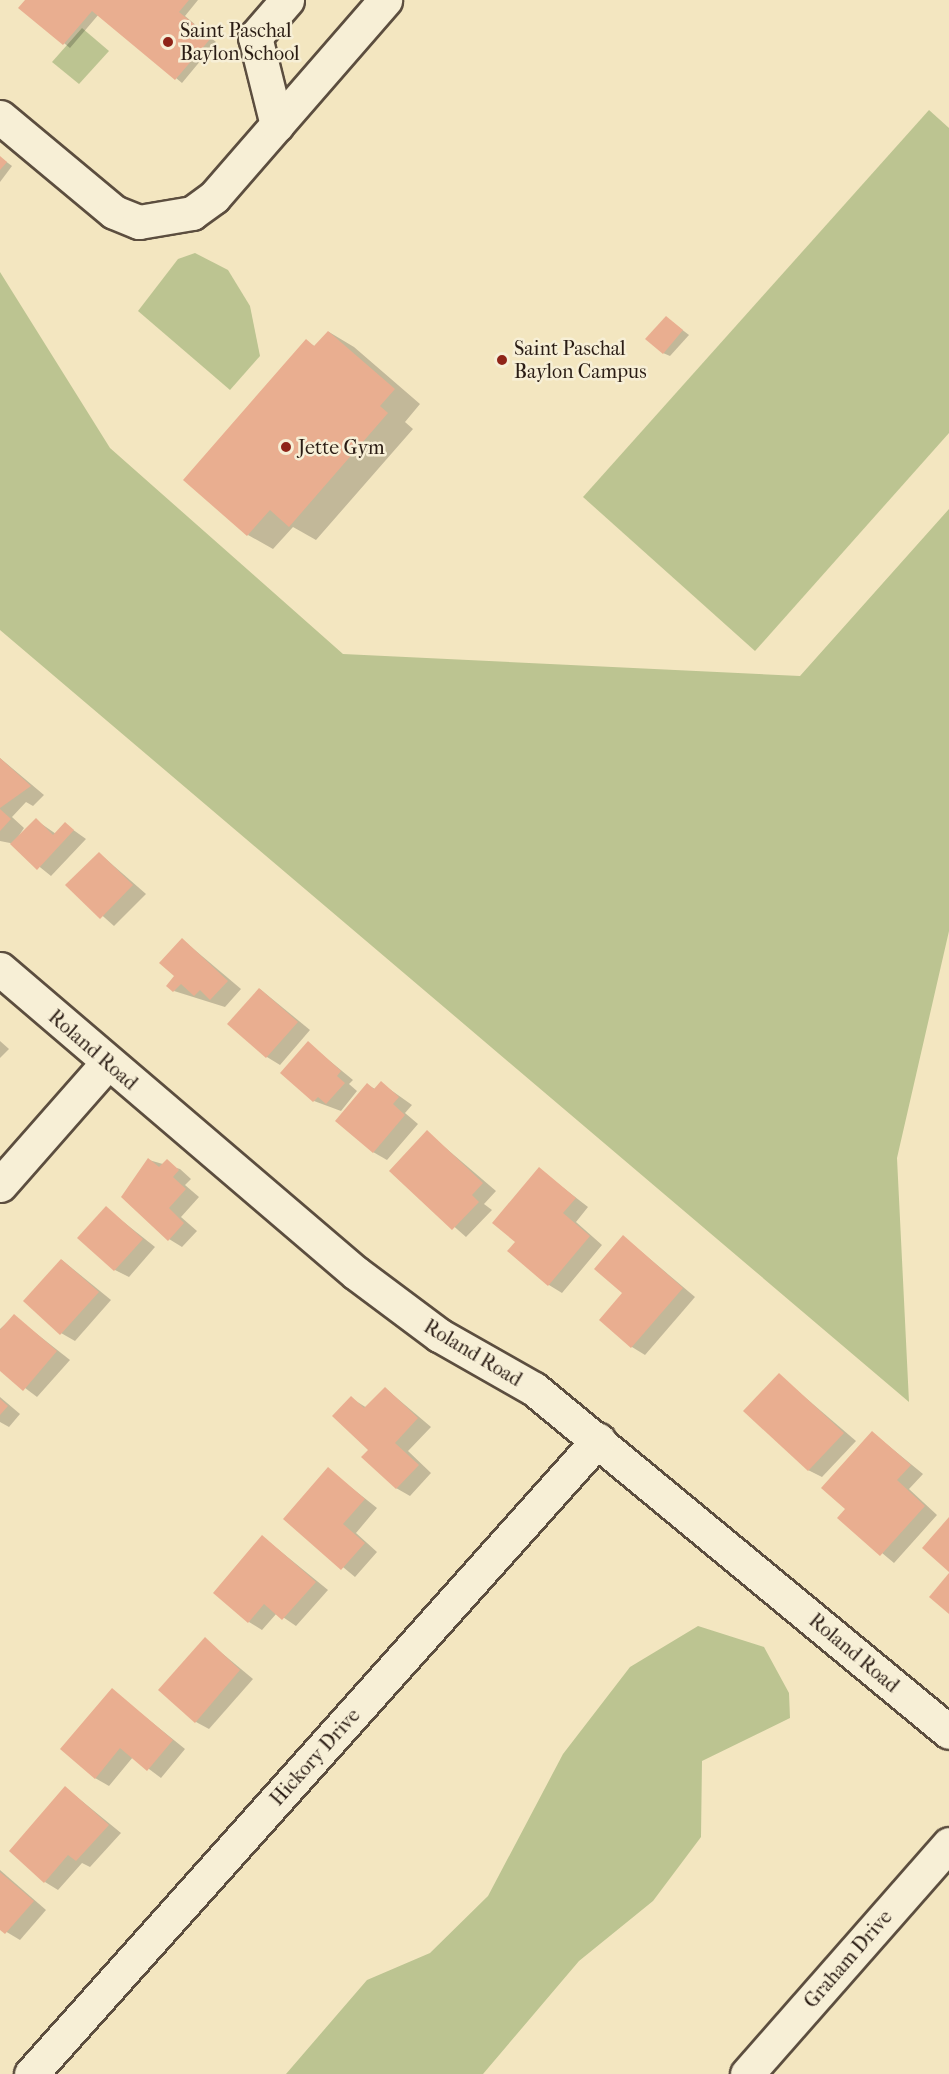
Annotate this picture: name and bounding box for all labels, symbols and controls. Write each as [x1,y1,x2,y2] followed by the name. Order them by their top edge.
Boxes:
[180,19,300,66] place label: Saint Paschal Baylon School
[161,35,175,49] marker: Saint Paschal Baylon School
[514,336,647,383] place label: Saint Paschal Baylon Campus
[495,353,509,367] marker: Saint Paschal Baylon Campus
[298,435,385,459] place label: Jette Gym
[279,440,293,454] marker: Jette Gym
[44,1005,142,1095] street label: Roland Road
[420,1314,526,1392] street label: Roland Road
[804,1608,904,1698] street label: Roland Road
[265,1703,365,1811] street label: Hickory Drive
[799,1905,897,2013] street label: Graham Drive

